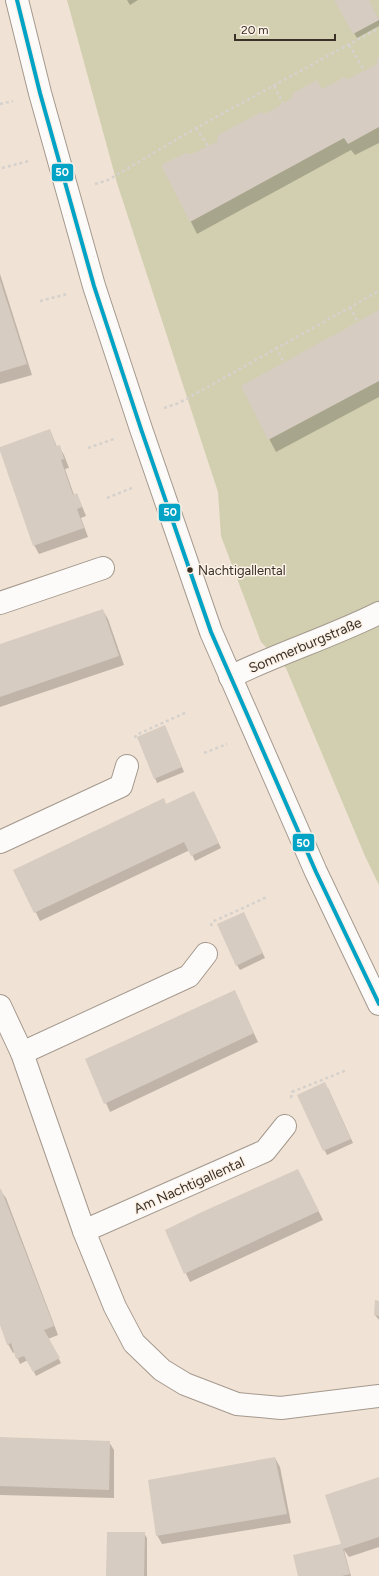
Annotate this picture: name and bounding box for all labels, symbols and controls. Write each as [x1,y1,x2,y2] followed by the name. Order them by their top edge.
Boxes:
[235,16,335,42] scale bar
[241,23,269,37] text: 20 m
[51,163,74,182] line badge: 50
[55,166,69,179] text: 50
[158,503,181,522] line badge: 50
[163,506,177,519] text: 50
[198,563,286,578] place label: Nachtigallental
[185,565,195,575] marker: Nachtigallental
[246,614,365,677] street label: Sommerburgstraße
[292,833,315,852] line badge: 50
[296,837,310,850] text: 50
[131,1153,247,1217] street label: Am Nachtigallental

